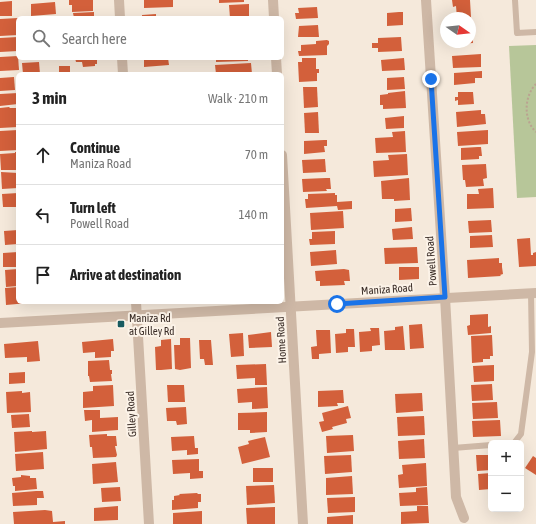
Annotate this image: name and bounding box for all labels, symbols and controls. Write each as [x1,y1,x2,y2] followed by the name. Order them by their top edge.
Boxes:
[440,12,476,48] north arrow
[16,16,284,60] search box
[30,27,52,49] icon: search
[62,30,127,47] text: Search here
[422,70,440,88] route end
[32,88,67,108] text: 3 min
[208,91,268,106] text: Walk · 210 m
[70,139,120,156] text: Continue
[32,144,54,166] icon: ahead
[245,147,268,162] text: 70 m
[70,156,131,171] text: Maniza Road
[70,199,116,216] text: Turn left
[32,204,54,226] icon: left
[239,207,268,222] text: 140 m
[70,216,129,231] text: Powell Road
[423,236,439,286] street label: Powell Road
[32,264,54,286] icon: arrive
[70,266,181,283] text: Arrive at destination
[361,281,413,297] street label: Maniza Road
[328,295,346,313] route start
[129,312,175,337] place label: Maniza Rd at Gilley Rd
[274,316,288,364] street label: Home Road
[116,319,126,329] marker: Maniza Rd at Gilley Rd
[124,391,138,437] street label: Gilley Road
[488,440,524,512] map controls
[488,440,524,476] button: +
[488,476,524,512] button: −

